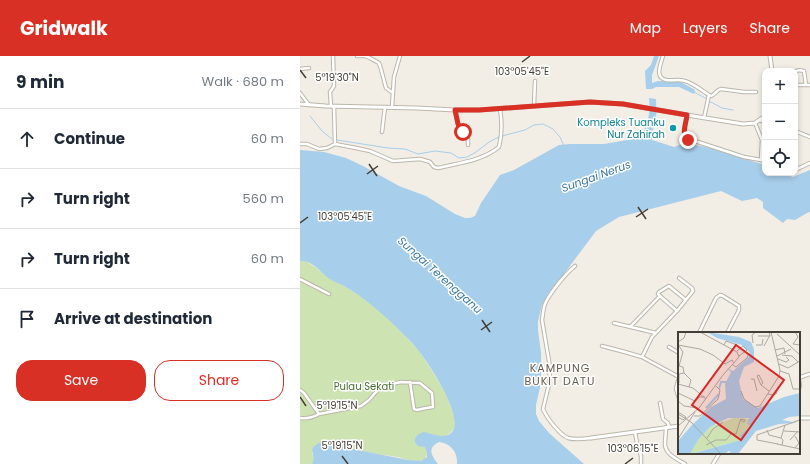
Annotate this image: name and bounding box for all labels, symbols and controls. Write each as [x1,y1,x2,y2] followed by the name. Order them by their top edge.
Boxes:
[20,15,108,42] text: Gridwalk
[630,18,661,38] text: Map
[683,18,727,38] text: Layers
[749,18,790,38] text: Share
[495,64,549,79] text: 103°05'45"E
[762,68,798,176] map controls
[762,68,798,104] button: +
[16,70,65,94] text: 9 min
[315,70,359,85] text: 5°19'30"N
[201,72,284,91] text: Walk · 680 m
[762,104,798,140] button: −
[577,115,665,142] place label: Kompleks Tuanku Nur Zahirah
[454,123,472,141] route start
[668,123,678,133] marker: Kompleks Tuanku Nur Zahirah
[16,128,38,150] icon: ahead
[54,128,125,149] text: Continue
[251,129,284,148] text: 60 m
[679,131,697,149] route end
[762,140,798,176] button: locate
[559,156,633,196] water label: Sungai Nerus
[16,188,38,210] icon: right
[54,188,130,209] text: Turn right
[243,189,284,208] text: 560 m
[318,209,372,224] text: 103°05'45"E
[394,233,486,317] water label: Sungai Terengganu
[16,248,38,270] icon: right
[54,248,130,269] text: Turn right
[251,249,284,268] text: 60 m
[16,308,38,330] icon: arrive
[54,308,212,329] text: Arrive at destination
[678,332,800,454] inset map
[16,360,146,401] button: Save
[154,360,284,401] button: Share
[525,360,595,389] district label: KAMPUNG BUKIT DATU
[334,379,394,394] park label: Pulau Sekati
[317,398,357,413] text: 5°19'15"N
[322,438,362,453] text: 5°19'15"N
[607,441,659,456] text: 103°06'15"E

